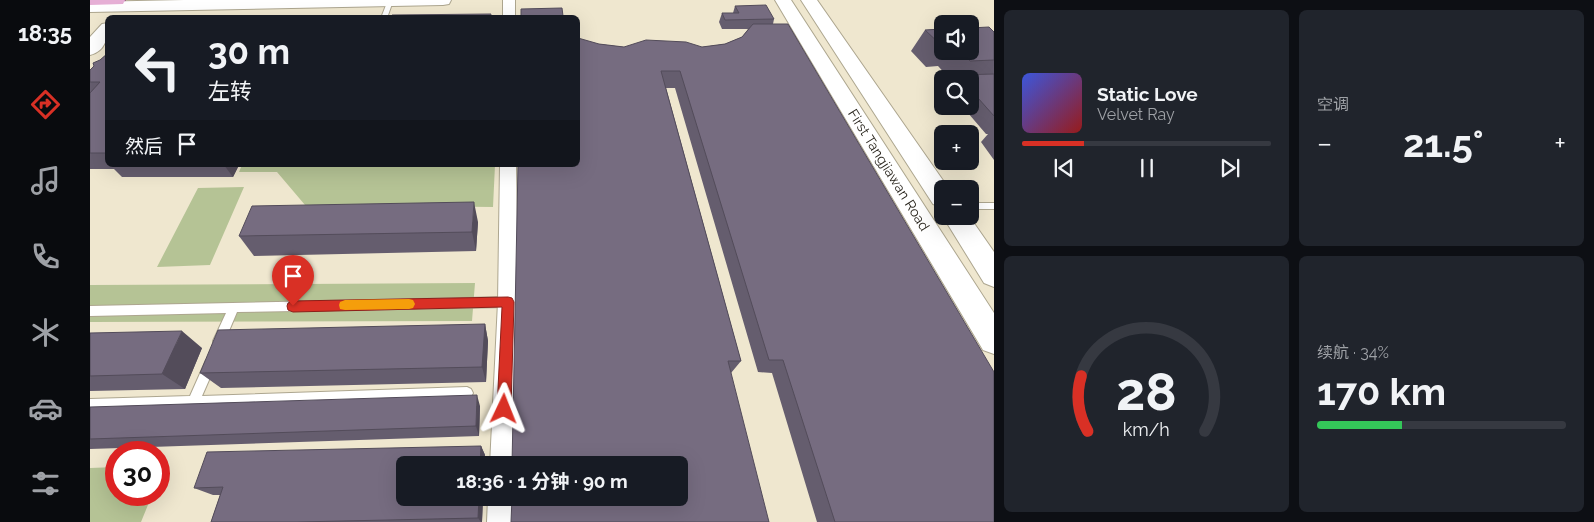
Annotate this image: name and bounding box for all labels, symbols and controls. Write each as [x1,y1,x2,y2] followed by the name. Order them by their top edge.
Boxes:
[934,15,979,225] map controls
[934,15,979,60] button: sound
[18,20,72,46] text: 18:35
[208,31,290,72] text: 30 m
[125,35,190,100] icon: left
[934,70,979,115] button: search
[208,78,252,104] text: 左转
[1097,83,1198,105] text: Static Love
[28,87,63,122] icon: directions
[1317,95,1349,114] text: 空调
[1097,105,1175,124] text: Velvet Ray
[845,106,933,234] street label: First Tangjiawan Road
[1403,121,1484,166] text: 21.5°
[934,125,979,170] button: +
[1317,127,1332,160] text: −
[1554,127,1566,160] text: +
[173,130,201,158] icon: arrive
[125,135,163,157] text: 然后
[1050,154,1078,182] icon: previous
[1133,154,1161,182] icon: pause
[1216,154,1244,182] icon: next
[28,163,63,198] icon: music
[934,180,979,225] button: −
[28,239,63,274] icon: phone
[272,255,314,306] pin
[279,262,307,290] icon: arrive
[28,315,63,350] icon: climate
[1317,343,1389,362] text: 续航 · 34%
[1116,361,1177,422] text: 28
[1317,369,1446,414] text: 170 km
[477,382,529,434] position arrow
[28,391,63,426] icon: car
[1123,419,1170,440] text: km/h
[105,441,170,506] speed limit sign: 30
[28,466,63,501] icon: filters
[456,470,628,492] text: 18:36 · 1 分钟 · 90 m

